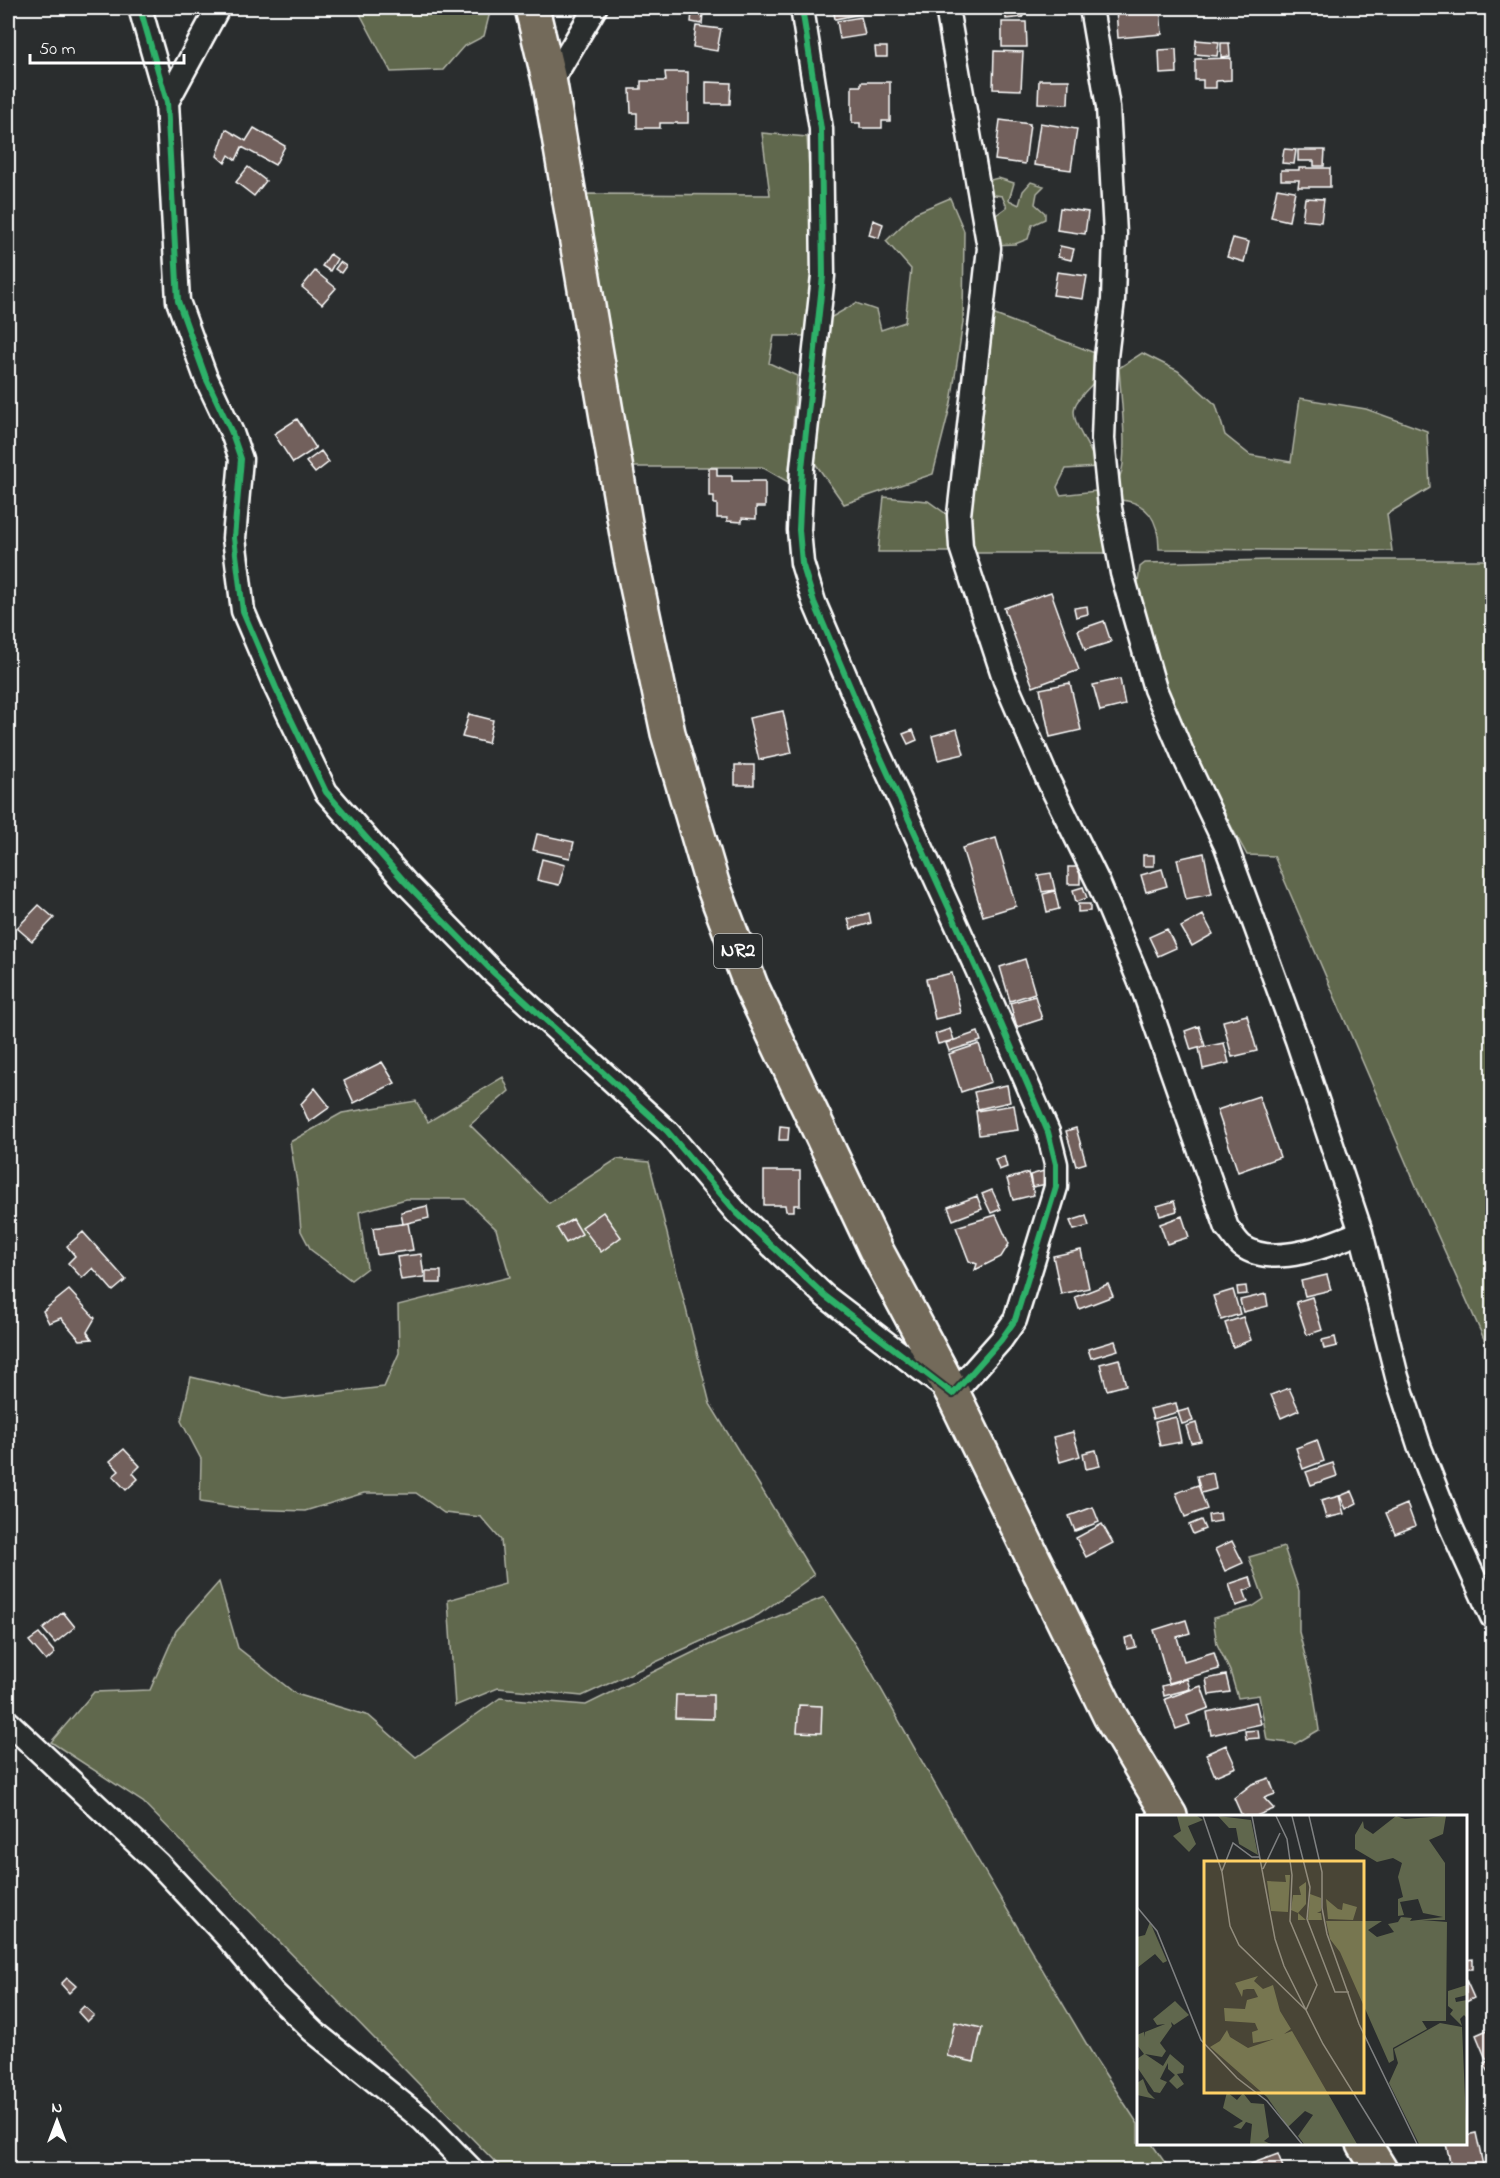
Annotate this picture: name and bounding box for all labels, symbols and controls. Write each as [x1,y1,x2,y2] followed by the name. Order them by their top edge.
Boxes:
[30,27,184,65] scale bar
[39,37,76,63] text: 50 m
[714,934,762,968] road number: NR2
[1137,1815,1467,2145] inset map
[27,2091,87,2151] north arrow
[52,2096,63,2120] text: N

